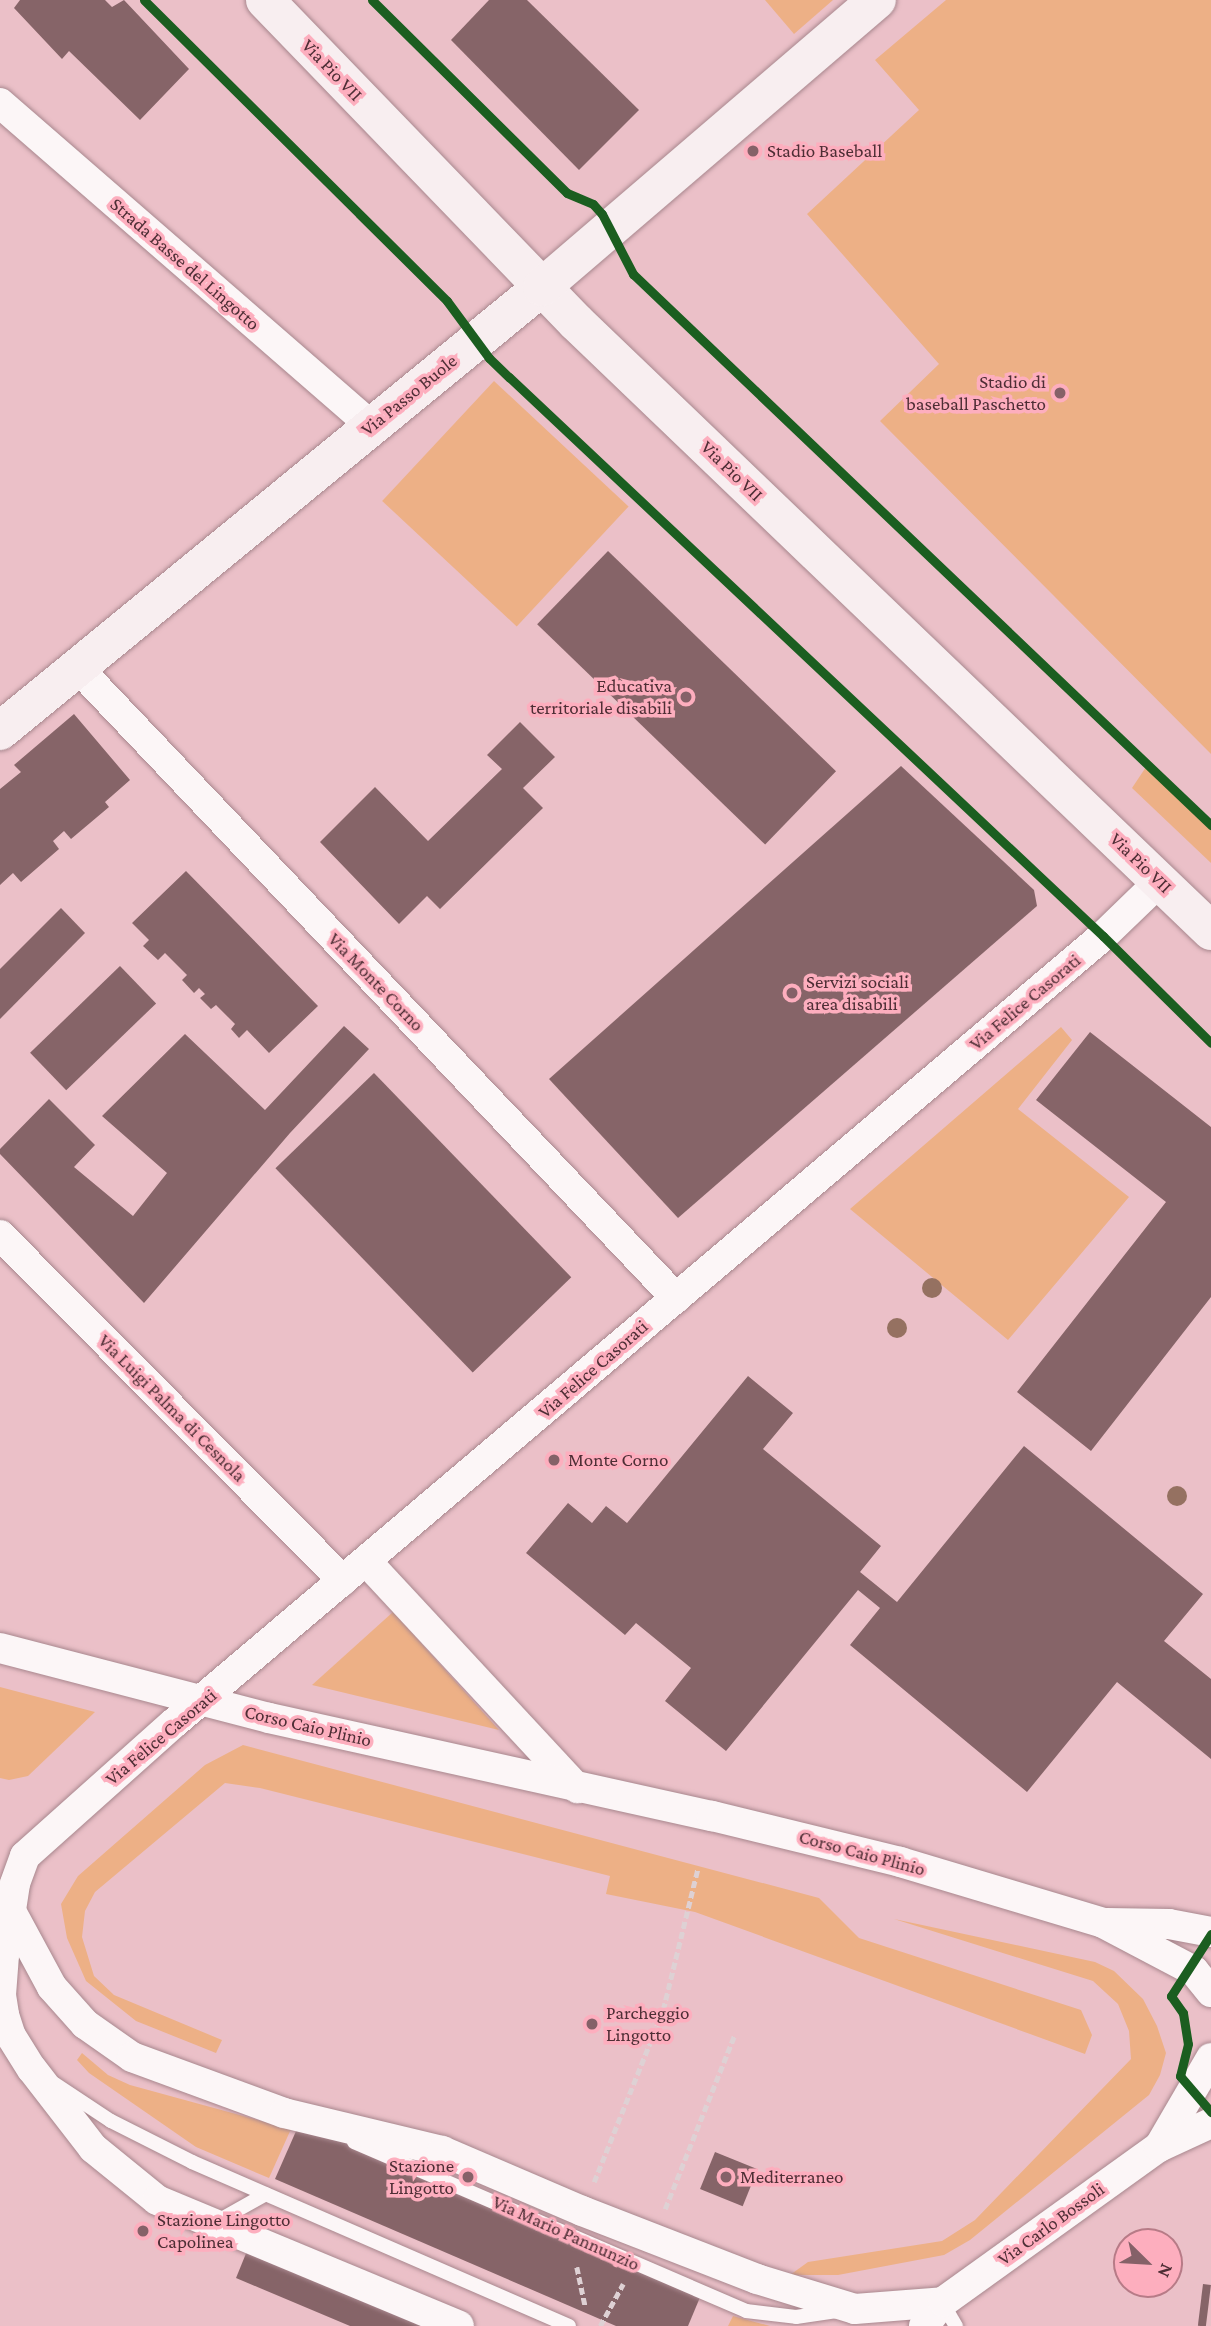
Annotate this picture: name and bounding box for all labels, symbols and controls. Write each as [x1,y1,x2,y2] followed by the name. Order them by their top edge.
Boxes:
[297,34,367,106] street label: Via Pio VII
[767,140,882,162] place label: Stadio Baseball
[745,143,761,159] marker: Stadio Baseball
[106,193,264,335] street label: Strada Basse del Lingotto
[356,349,462,441] street label: Via Passo Buole
[906,371,1046,415] place label: Stadio di baseball Paschetto
[1052,385,1068,401] marker: Stadio di baseball Paschetto
[696,436,768,506] street label: Via Pio VII
[530,675,672,719] place label: Educativa territoriale disabili
[678,689,694,705] marker: Educativa territoriale disabili
[1105,828,1177,898] street label: Via Pio VII
[323,928,429,1036] street label: Via Monte Corno
[965,949,1085,1055] street label: Via Felice Casorati
[806,971,909,1015] place label: Servizi sociali area disabili
[784,985,800,1001] marker: Servizi sociali area disabili
[533,1315,653,1423] street label: Via Felice Casorati
[93,1329,251,1487] street label: Via Luigi Palma di Cesnola
[568,1449,668,1471] place label: Monte Corno
[546,1452,562,1468] marker: Monte Corno
[101,1684,221,1790] street label: Via Felice Casorati
[242,1700,374,1752] street label: Corso Caio Plinio
[796,1825,928,1881] street label: Corso Caio Plinio
[606,2002,690,2046] place label: Parcheggio Lingotto
[584,2016,600,2032] marker: Parcheggio Lingotto
[389,2155,454,2199] place label: Stazione Lingotto
[740,2166,844,2188] place label: Mediterraneo
[460,2169,476,2185] marker: Stazione Lingotto
[718,2169,734,2185] marker: Mediterraneo
[993,2178,1109,2270] street label: Via Carlo Bossoli
[489,2190,643,2276] street label: Via Mario Pannunzio
[157,2209,291,2253] place label: Stazione Lingotto Capolinea
[135,2223,151,2239] marker: Stazione Lingotto Capolinea
[1113,2228,1183,2298] north arrow
[1154,2261,1178,2281] text: N

